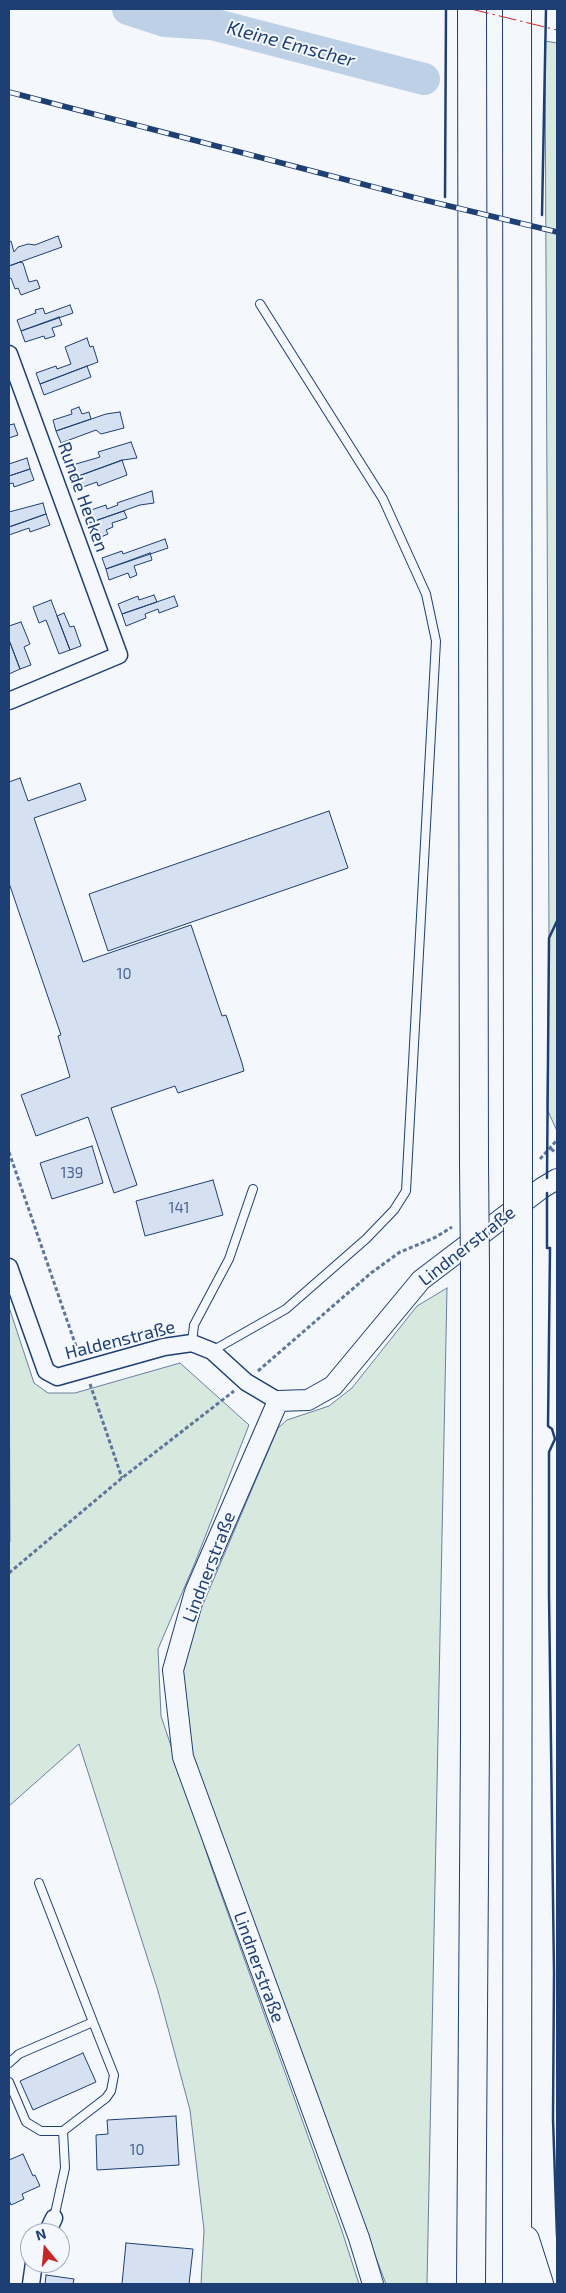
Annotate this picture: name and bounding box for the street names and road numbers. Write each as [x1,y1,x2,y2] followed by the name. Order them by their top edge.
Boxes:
[53,439,113,555] street label: Runde Hecken
[414,1202,520,1290] street label: Lindnerstraße
[63,1316,177,1364] street label: Haldenstraße
[178,1509,240,1625] street label: Lindnerstraße
[229,1908,289,2026] street label: Lindnerstraße

